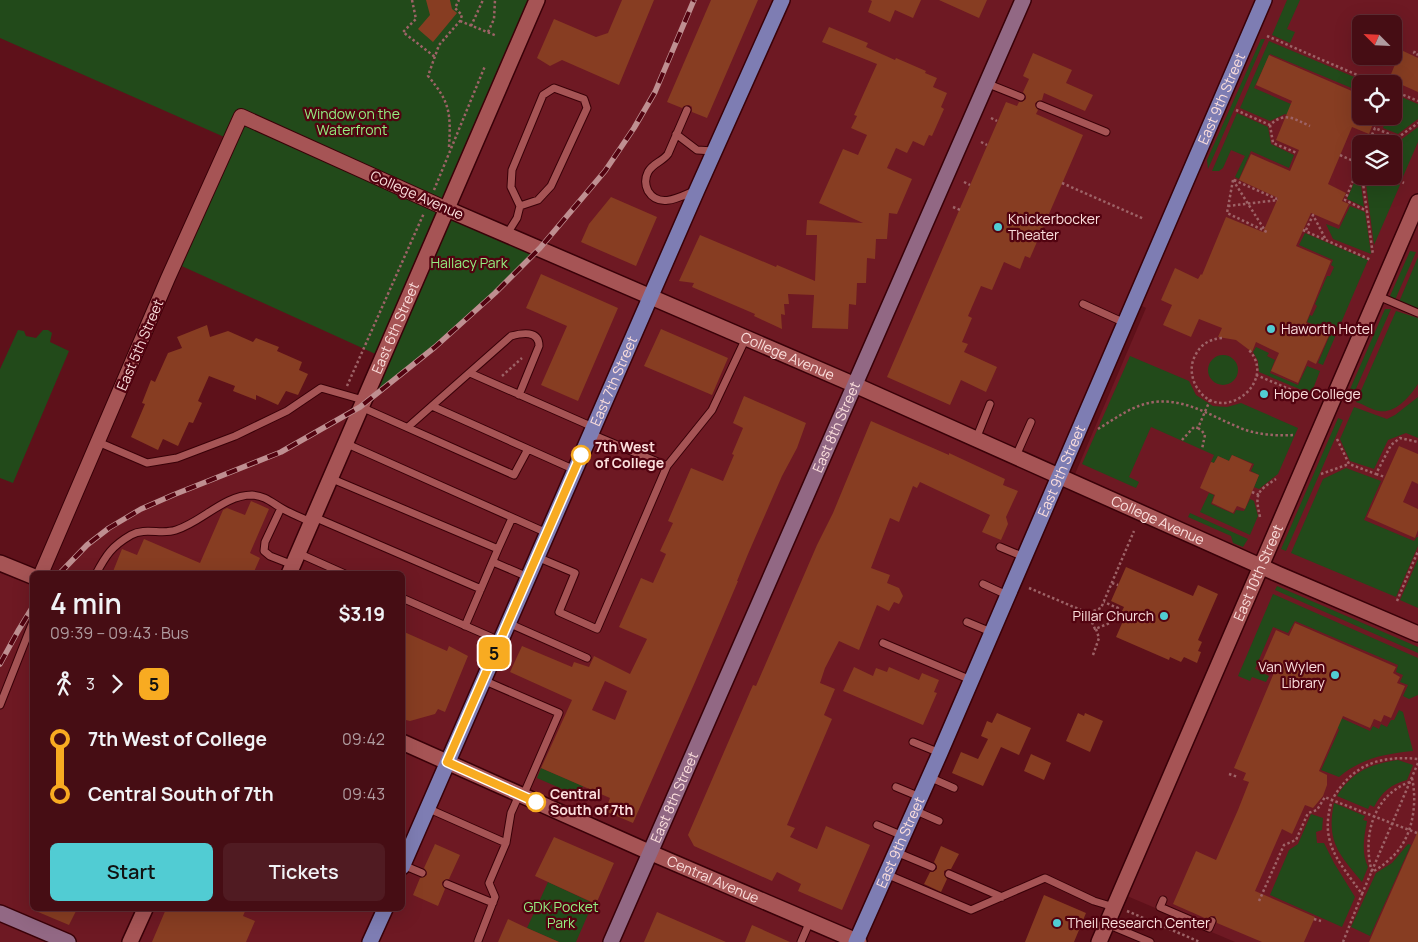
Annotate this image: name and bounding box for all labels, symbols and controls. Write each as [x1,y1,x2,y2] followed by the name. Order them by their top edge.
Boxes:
[1352,15,1402,65] north arrow
[1352,15,1402,185] map controls
[1193,49,1249,147] street label: East 9th Street
[1352,75,1402,125] button: locate
[304,104,400,139] park label: Window on the Waterfront
[1352,135,1402,185] button: layers
[368,165,467,224] street label: College Avenue
[1008,209,1100,244] place label: Knickerbocker Theater
[992,221,1004,233] marker: Knickerbocker Theater
[430,253,509,272] park label: Hallacy Park
[367,279,423,377] street label: East 6th Street
[112,296,167,393] street label: East 5th Street
[1281,319,1373,338] place label: Haworth Hotel
[1265,323,1277,335] marker: Haworth Hotel
[738,327,838,384] street label: College Avenue
[585,333,641,429] street label: East 7th Street
[807,378,864,475] street label: East 8th Street
[1274,384,1361,403] place label: Hope College
[1258,388,1270,400] marker: Hope College
[1033,421,1089,519] street label: East 9th Street
[595,437,664,472] place label: 7th West of College
[571,445,591,465] marker: 7th West of College
[1108,491,1208,549] street label: College Avenue
[1228,521,1287,624] street label: East 10th Street
[50,584,122,622] text: 4 min
[338,601,385,627] text: $3.19
[1072,606,1154,625] place label: Pillar Church
[1158,610,1170,622] marker: Pillar Church
[50,622,189,644] text: 09:39 – 09:43 · Bus
[478,637,510,669] line badge: 5
[489,641,499,665] text: 5
[1258,657,1326,692] place label: Van Wylen Library
[1329,669,1341,681] marker: Van Wylen Library
[50,670,78,698] icon: walk
[103,670,131,698] icon: forward
[149,672,159,696] text: 5
[86,673,95,695] text: 3
[88,726,267,752] text: 7th West of College
[342,728,385,750] text: 09:42
[646,748,702,846] street label: East 8th Street
[88,781,274,807] text: Central South of 7th
[342,783,385,805] text: 09:43
[550,784,633,819] place label: Central South of 7th
[526,792,546,812] marker: Central South of 7th
[871,793,929,891] street label: East 9th Street
[50,843,213,901] button: Start
[223,843,385,901] button: Tickets
[664,851,762,907] street label: Central Avenue
[523,897,599,932] park label: GDK Pocket Park
[1067,913,1210,932] place label: Theil Research Center
[1051,917,1063,929] marker: Theil Research Center

